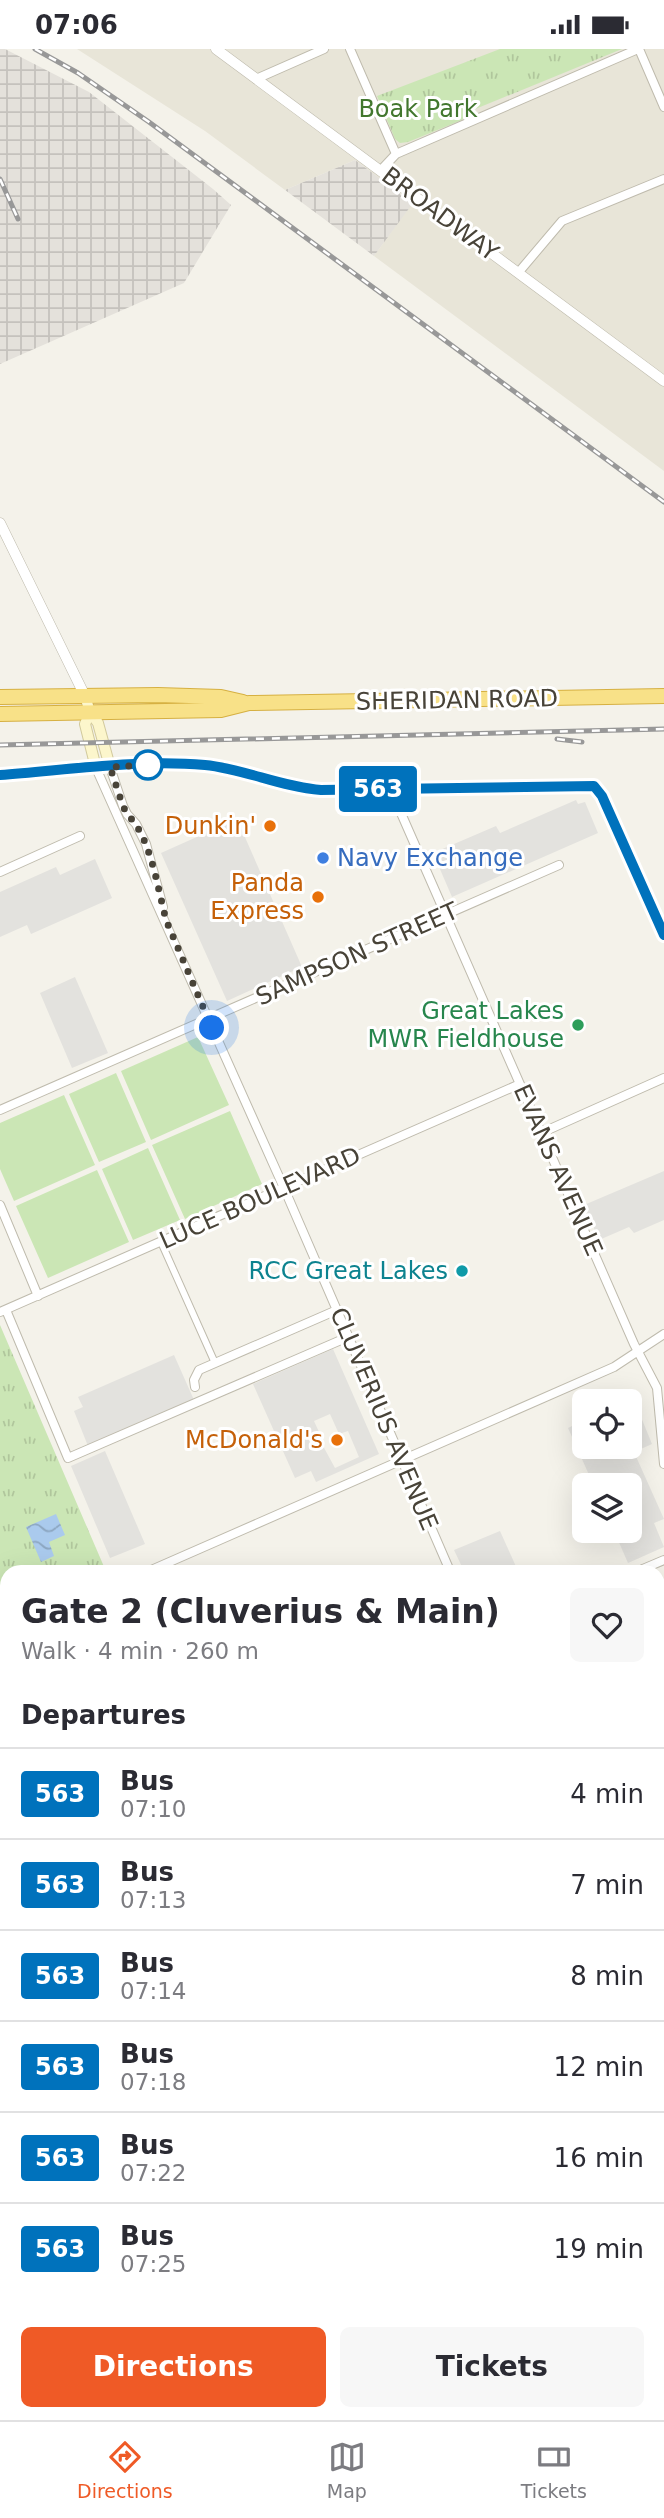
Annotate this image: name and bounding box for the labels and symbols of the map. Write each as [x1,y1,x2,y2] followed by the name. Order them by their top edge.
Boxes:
[358,95,478,123] park label: Boak Park
[376,161,504,267] street label: BROADWAY
[356,684,558,716] street label: SHERIDAN ROAD
[133,750,163,780] unlabelled marker
[338,766,418,812] line badge: 563
[165,812,256,840] place label: Dunkin'
[262,818,278,834] marker: Dunkin'
[337,844,523,872] place label: Navy Exchange
[315,850,331,866] marker: Navy Exchange
[210,869,304,925] place label: Panda Express
[310,889,326,905] marker: Panda Express
[251,897,463,1011] street label: SAMPSON STREET
[367,997,564,1053] place label: Great Lakes MWR Fieldhouse
[194,1010,229,1045] your location
[570,1017,586,1033] marker: Great Lakes MWR Fieldhouse
[508,1080,608,1260] street label: EVANS AVENUE
[155,1141,365,1255] street label: LUCE BOULEVARD
[249,1257,448,1285] place label: RCC Great Lakes
[454,1263,470,1279] marker: RCC Great Lakes
[324,1303,444,1535] street label: CLUVERIUS AVENUE
[185,1426,323,1454] place label: McDonald's
[329,1432,345,1448] marker: McDonald's

